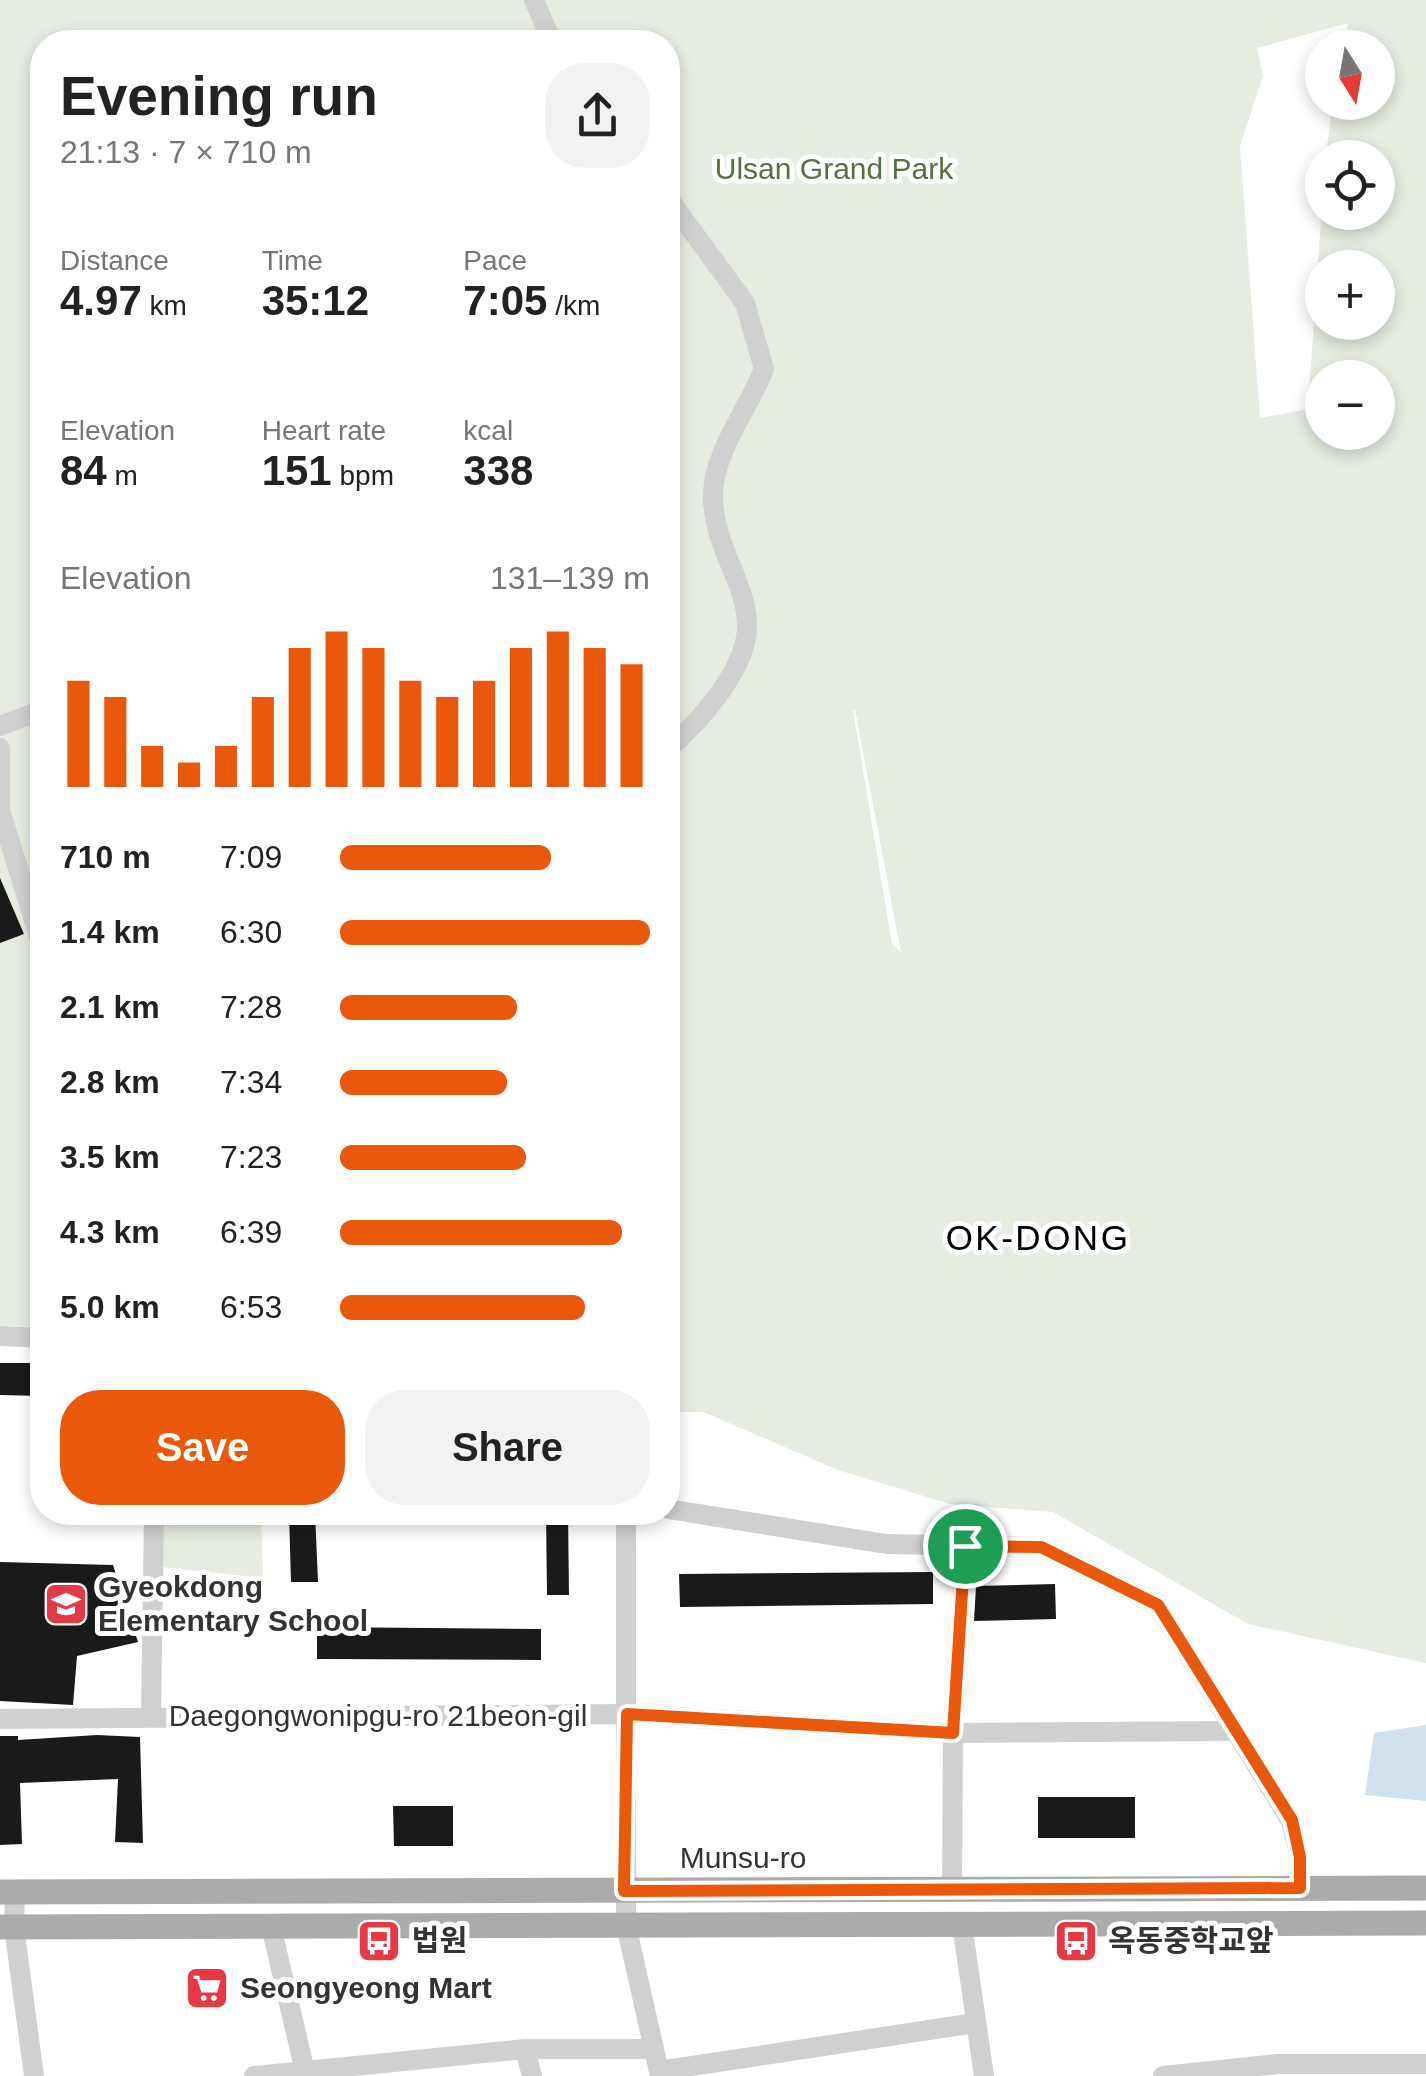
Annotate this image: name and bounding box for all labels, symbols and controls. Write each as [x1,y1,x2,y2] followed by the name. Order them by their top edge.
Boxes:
[1305,30,1395,120] north arrow
[1305,30,1395,450] map controls
[545,63,650,168] button: share
[60,65,378,127] text: Evening run
[60,134,312,170] text: 21:13 · 7 × 710 m
[1305,140,1395,230] button: locate
[715,152,954,185] park label: Ulsan Grand Park
[60,245,169,276] text: Distance
[262,245,323,276] text: Time
[463,245,527,276] text: Pace
[1305,250,1395,340] button: +
[60,277,142,324] text: 4.97
[262,277,369,324] text: 35:12
[463,277,547,324] text: 7:05
[142,290,187,321] text: km
[547,290,600,321] text: /km
[1305,360,1395,450] button: −
[60,415,175,446] text: Elevation
[262,415,386,446] text: Heart rate
[463,415,513,446] text: kcal
[60,447,107,494] text: 84
[262,447,332,494] text: 151
[463,447,533,494] text: 338
[107,460,138,491] text: m
[332,460,394,491] text: bpm
[60,560,192,596] text: Elevation
[490,560,650,596] text: 131–139 m
[60,839,151,875] text: 710 m
[220,839,282,875] text: 7:09
[60,914,160,950] text: 1.4 km
[220,914,282,950] text: 6:30
[60,989,160,1025] text: 2.1 km
[220,989,282,1025] text: 7:28
[60,1064,160,1100] text: 2.8 km
[220,1064,282,1100] text: 7:34
[60,1139,160,1175] text: 3.5 km
[220,1139,282,1175] text: 7:23
[60,1214,160,1250] text: 4.3 km
[220,1214,282,1250] text: 6:39
[946,1218,1130,1257] district label: OK-DONG
[60,1289,160,1325] text: 5.0 km
[220,1289,282,1325] text: 6:53
[60,1390,345,1505] button: Save
[365,1390,650,1505] button: Share
[923,1504,1008,1589] pin
[938,1519,993,1574] icon: arrive
[98,1570,368,1637] place label: Gyeokdong Elementary School
[43,1581,89,1627] school or university icon: Gyeokdong Elementary School
[169,1699,587,1732] street label: Daegongwonipgu-ro 21beon-gil
[680,1841,806,1874] street label: Munsu-ro
[356,1918,402,1964] bus stop icon: 법원
[1053,1918,1099,1964] bus stop icon: 옥동중학교앞
[412,1924,467,1957] place label: 법원
[1108,1924,1274,1957] place label: 옥동중학교앞
[184,1965,230,2011] supermarket icon: Seongyeong Mart
[240,1971,492,2004] place label: Seongyeong Mart

